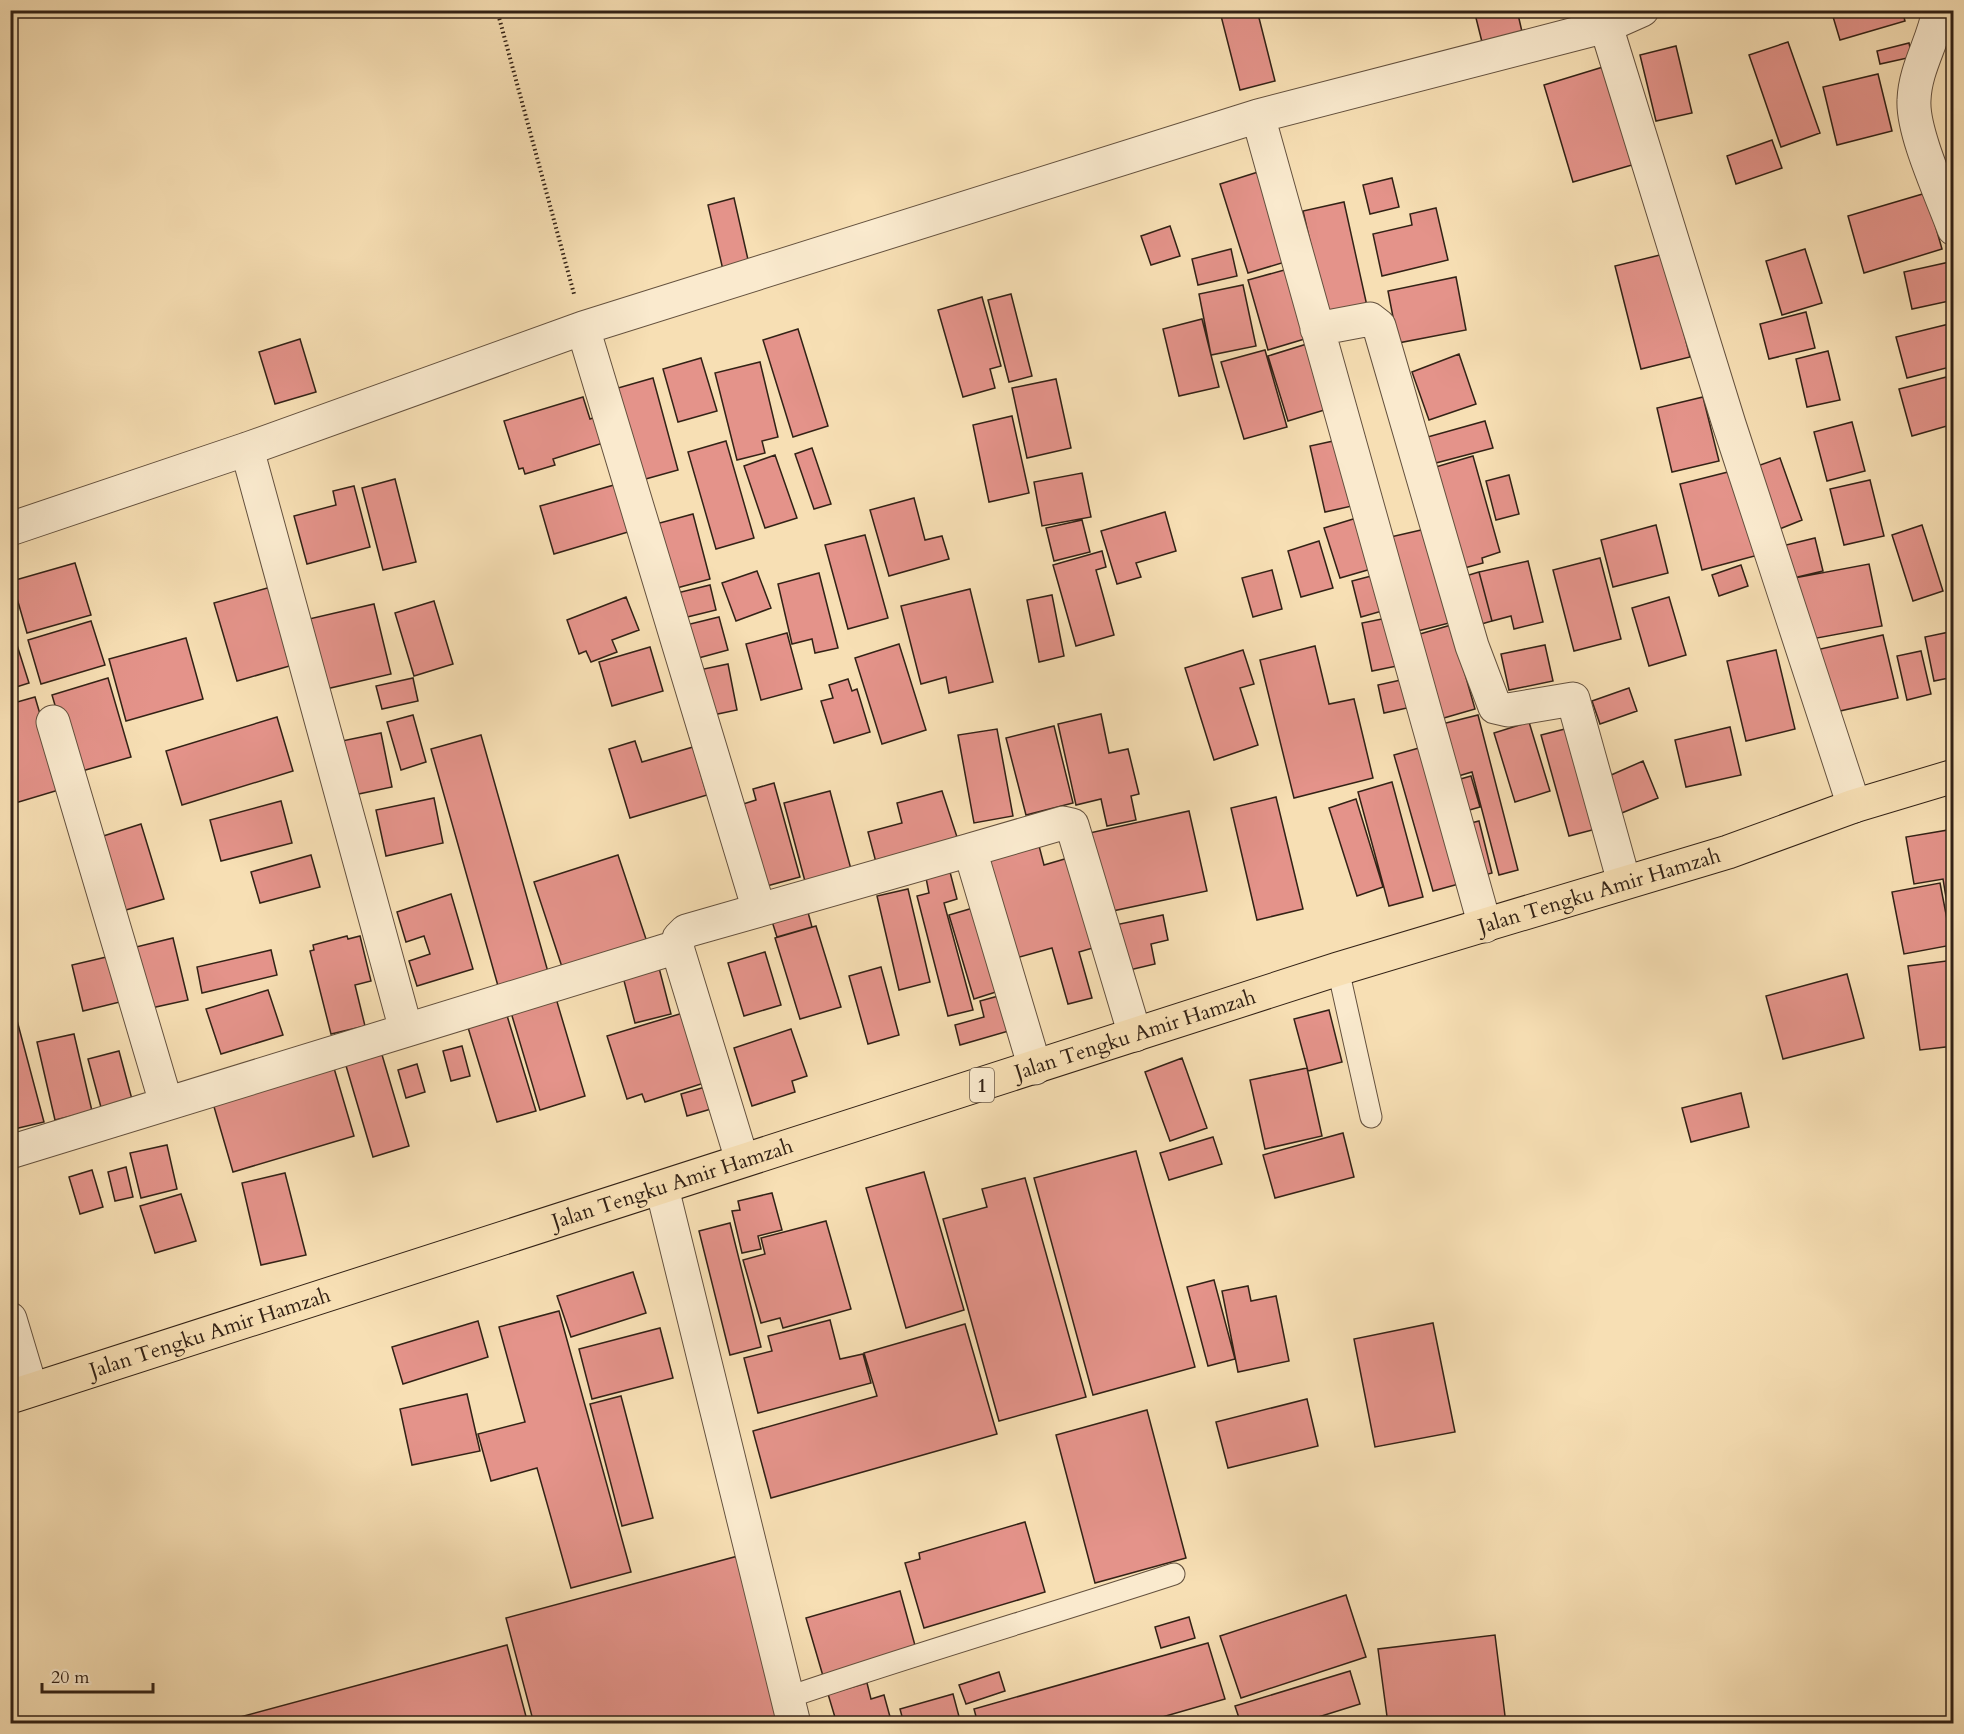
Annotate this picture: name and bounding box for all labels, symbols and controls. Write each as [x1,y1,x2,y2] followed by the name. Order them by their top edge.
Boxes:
[1472,840,1724,942] street label: Jalan Tengku Amir Hamzah
[1008,982,1260,1088] street label: Jalan Tengku Amir Hamzah
[970,1068,994,1102] road number: 1
[545,1131,797,1237] street label: Jalan Tengku Amir Hamzah
[83,1280,335,1386] street label: Jalan Tengku Amir Hamzah
[42,1656,153,1694] scale bar
[51,1665,90,1690] text: 20 m

